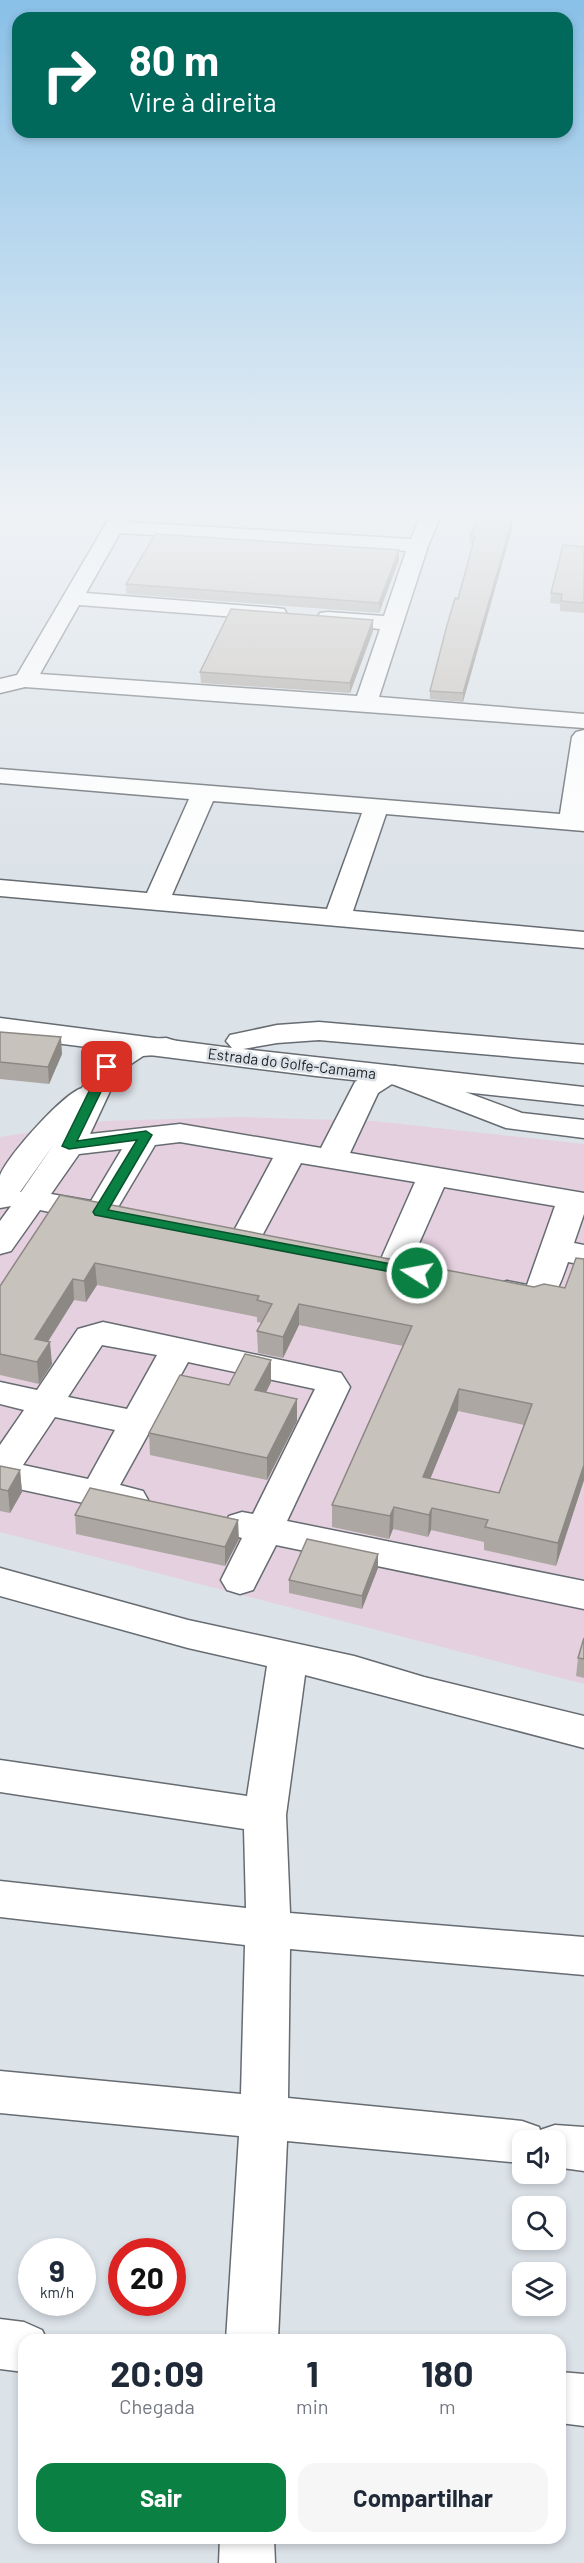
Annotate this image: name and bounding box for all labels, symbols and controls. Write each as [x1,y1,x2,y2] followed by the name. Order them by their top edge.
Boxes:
[129,34,219,84] text: 80 m
[30,36,108,114] icon: right
[129,85,277,117] text: Vire à direita
[81,1041,132,1092] pin
[207,1044,377,1082] street label: Estrada do Golfe-Camama
[90,1050,123,1083] icon: arrive
[385,1241,449,1305] position arrow
[512,2130,566,2316] map controls
[512,2130,566,2184] button: sound
[512,2196,566,2250] button: search
[108,2238,186,2316] speed limit sign: 20
[49,2252,65,2288] text: 9
[512,2262,566,2316] button: layers
[40,2283,74,2301] text: km/h
[110,2351,204,2394] text: 20:09
[306,2351,319,2394] text: 1
[421,2351,474,2394] text: 180
[119,2394,195,2418] text: Chegada
[296,2394,329,2418] text: min
[439,2394,456,2418] text: m
[36,2463,286,2532] button: Sair
[298,2463,548,2532] button: Compartilhar

